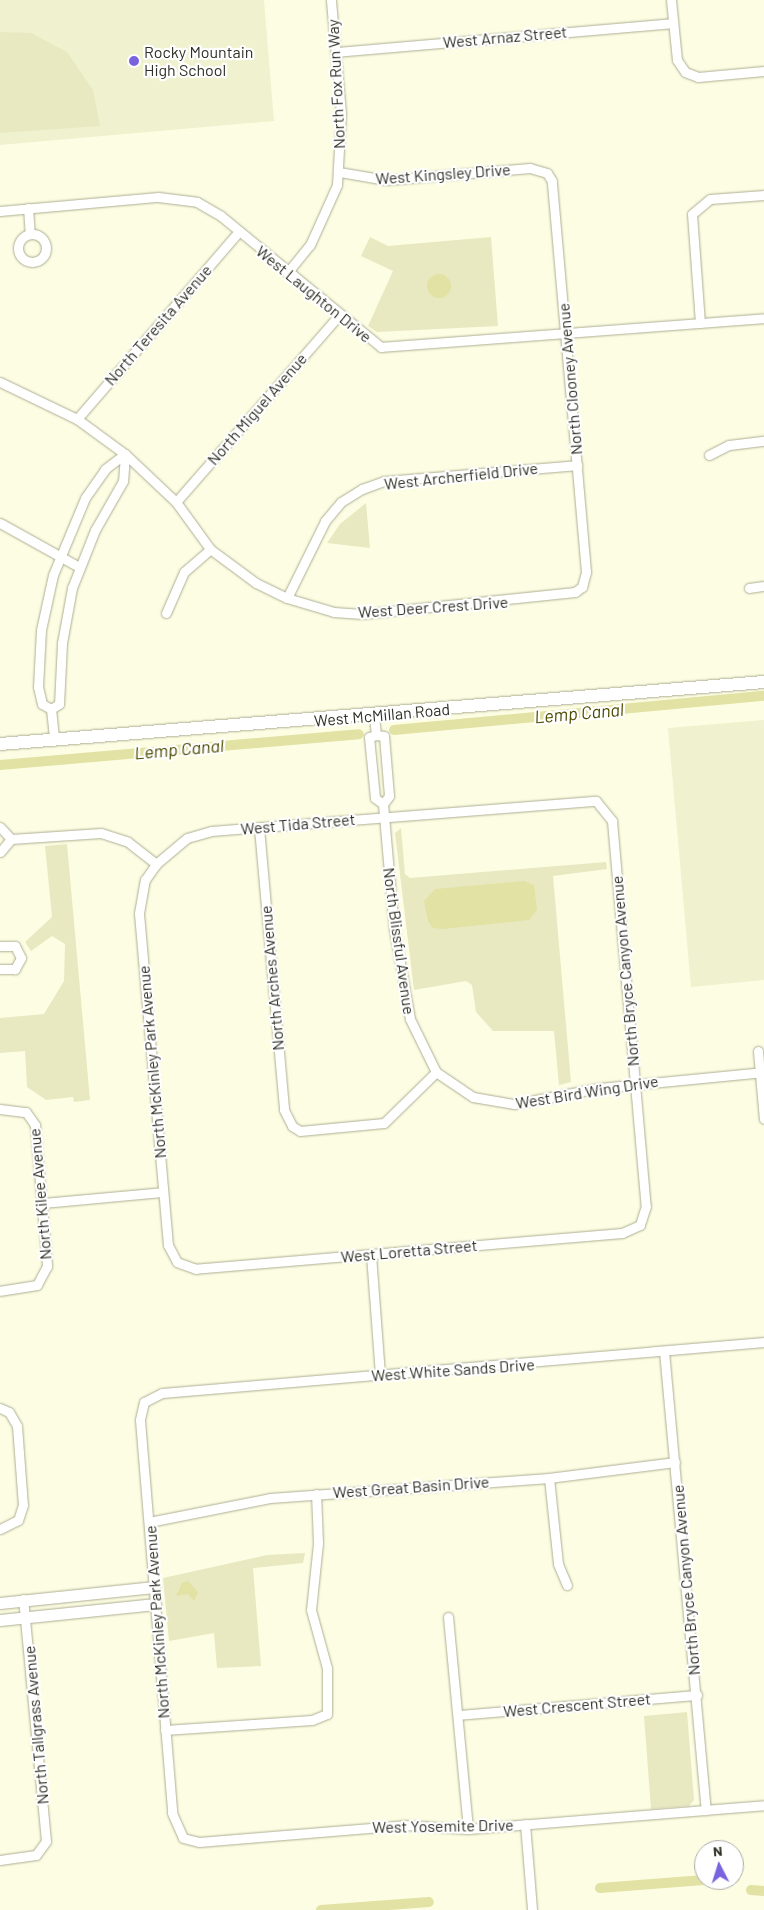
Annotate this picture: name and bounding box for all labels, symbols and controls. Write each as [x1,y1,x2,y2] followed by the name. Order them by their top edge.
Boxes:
[323,19,349,149] street label: North Fox Run Way
[442,22,568,52] street label: West Arnaz Street
[144,42,253,80] place label: Rocky Mountain High School
[128,55,140,67] marker: Rocky Mountain High School
[375,160,511,188] street label: West Kingsley Drive
[252,241,376,347] street label: West Laughton Drive
[100,261,216,389] street label: North Teresita Avenue
[554,302,586,456] street label: North Clooney Avenue
[203,349,311,469] street label: North Miguel Avenue
[383,458,539,494] street label: West Archerfield Drive
[357,592,509,622] street label: West Deer Crest Drive
[533,698,625,728] water label: Lemp Canal
[313,699,451,731] street label: West McMillan Road
[133,734,225,764] water label: Lemp Canal
[240,809,356,839] street label: West Tida Street
[379,866,419,1016] street label: North Blissful Avenue
[607,875,643,1067] street label: North Bryce Canyon Avenue
[256,905,288,1051] street label: North Arches Avenue
[134,965,170,1159] street label: North McKinley Park Avenue
[514,1071,660,1113] street label: West Bird Wing Drive
[25,1127,55,1261] street label: North Kilee Avenue
[340,1235,478,1267] street label: West Loretta Street
[371,1355,535,1385] street label: West White Sands Drive
[332,1472,490,1502] street label: West Great Basin Drive
[668,1484,704,1676] street label: North Bryce Canyon Avenue
[141,1525,173,1719] street label: North McKinley Park Avenue
[19,1645,53,1805] street label: North Tallgrass Avenue
[502,1689,652,1721] street label: West Crescent Street
[372,1815,514,1837] street label: West Yosemite Drive
[694,1840,744,1890] north arrow
[712,1842,723,1859] text: N

